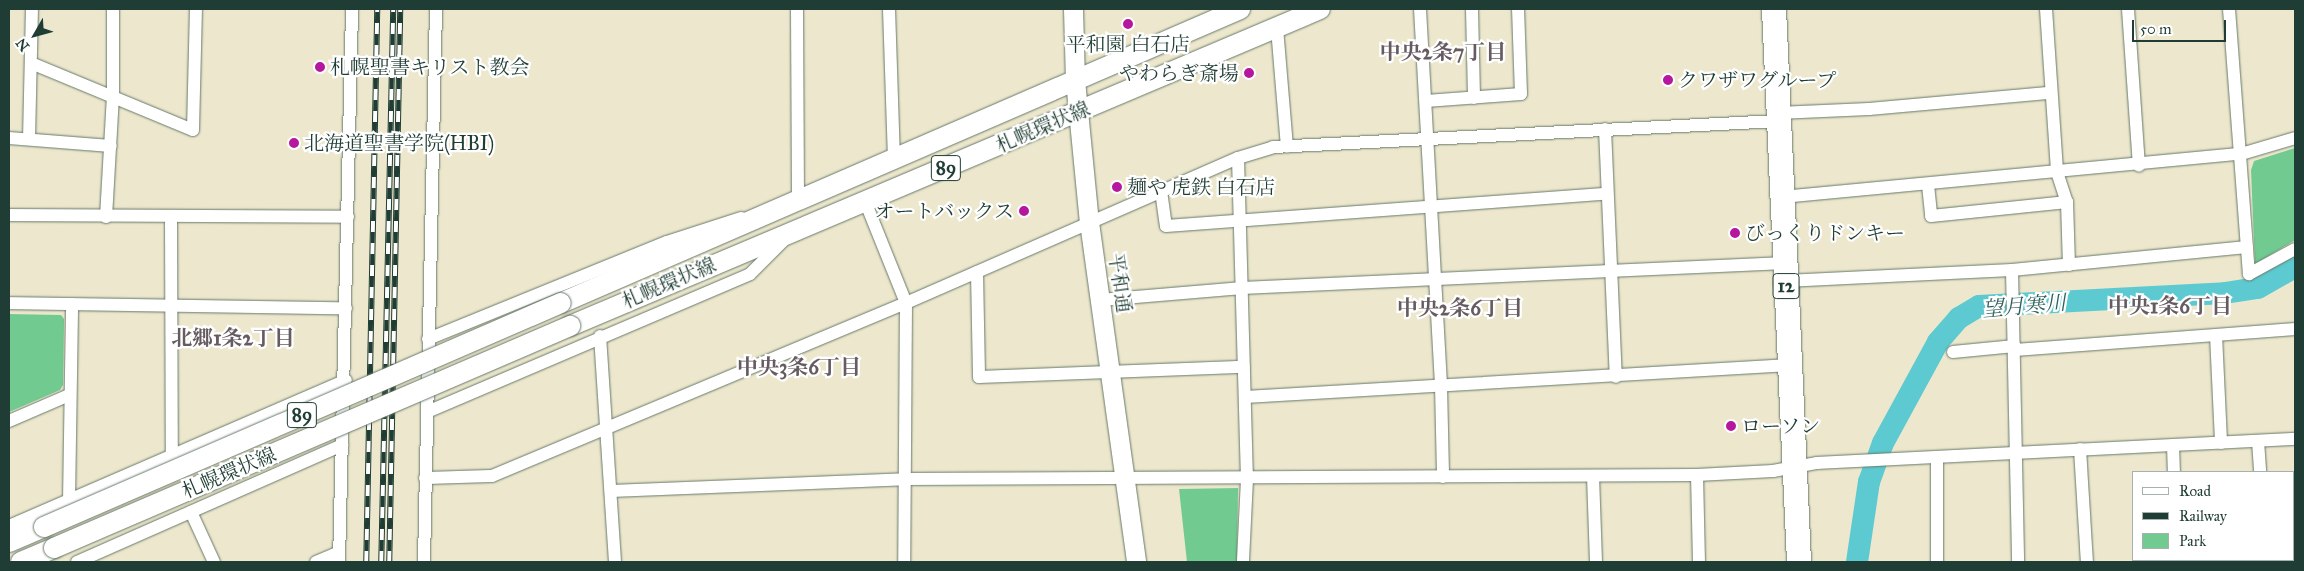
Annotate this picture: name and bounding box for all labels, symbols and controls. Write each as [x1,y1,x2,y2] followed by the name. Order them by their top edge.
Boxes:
[10,10,60,60] north arrow
[2134,10,2228,42] scale bar
[1122,18,1134,30] marker: 平和園 白石店
[2140,20,2172,38] text: 50 m
[1066,32,1190,56] place label: 平和園 白石店
[12,35,33,54] text: N
[1380,39,1506,65] district label: 中央2条7丁目
[330,55,530,79] place label: 札幌聖書キリスト教会
[314,61,326,73] marker: 札幌聖書キリスト教会
[1119,61,1239,85] place label: やわらぎ斎場
[1243,67,1255,79] marker: やわらぎ斎場
[1678,68,1838,92] place label: クワザワグループ
[1662,74,1674,86] marker: クワザワグループ
[992,96,1094,158] street label: 札幌環状線
[304,131,494,155] place label: 北海道聖書学院(HBI)
[288,137,300,149] marker: 北海道聖書学院(HBI)
[930,152,962,184] road number: 89
[1127,175,1276,199] place label: 麺や 虎鉄 白石店
[1111,181,1123,193] marker: 麺や 虎鉄 白石店
[874,199,1014,223] place label: オートバックス
[1018,205,1030,217] marker: オートバックス
[1745,221,1905,245] place label: びっくりドンキー
[1729,227,1741,239] marker: びっくりドンキー
[618,252,720,314] street label: 札幌環状線
[1104,252,1136,314] street label: 平和通
[1772,270,1800,302] road number: 12
[1981,290,2067,322] water label: 望月寒川
[2108,293,2232,319] district label: 中央1条6丁目
[1397,295,1523,321] district label: 中央2条6丁目
[171,325,295,351] district label: 北郷1条2丁目
[737,354,861,380] district label: 中央3条6丁目
[286,398,318,432] road number: 89
[1741,414,1821,438] place label: ローソン
[1725,420,1737,432] marker: ローソン
[178,442,280,504] street label: 札幌環状線
[2132,471,2294,561] legend
[2179,482,2211,500] text: Road
[2179,507,2227,525] text: Railway
[2179,532,2206,550] text: Park

